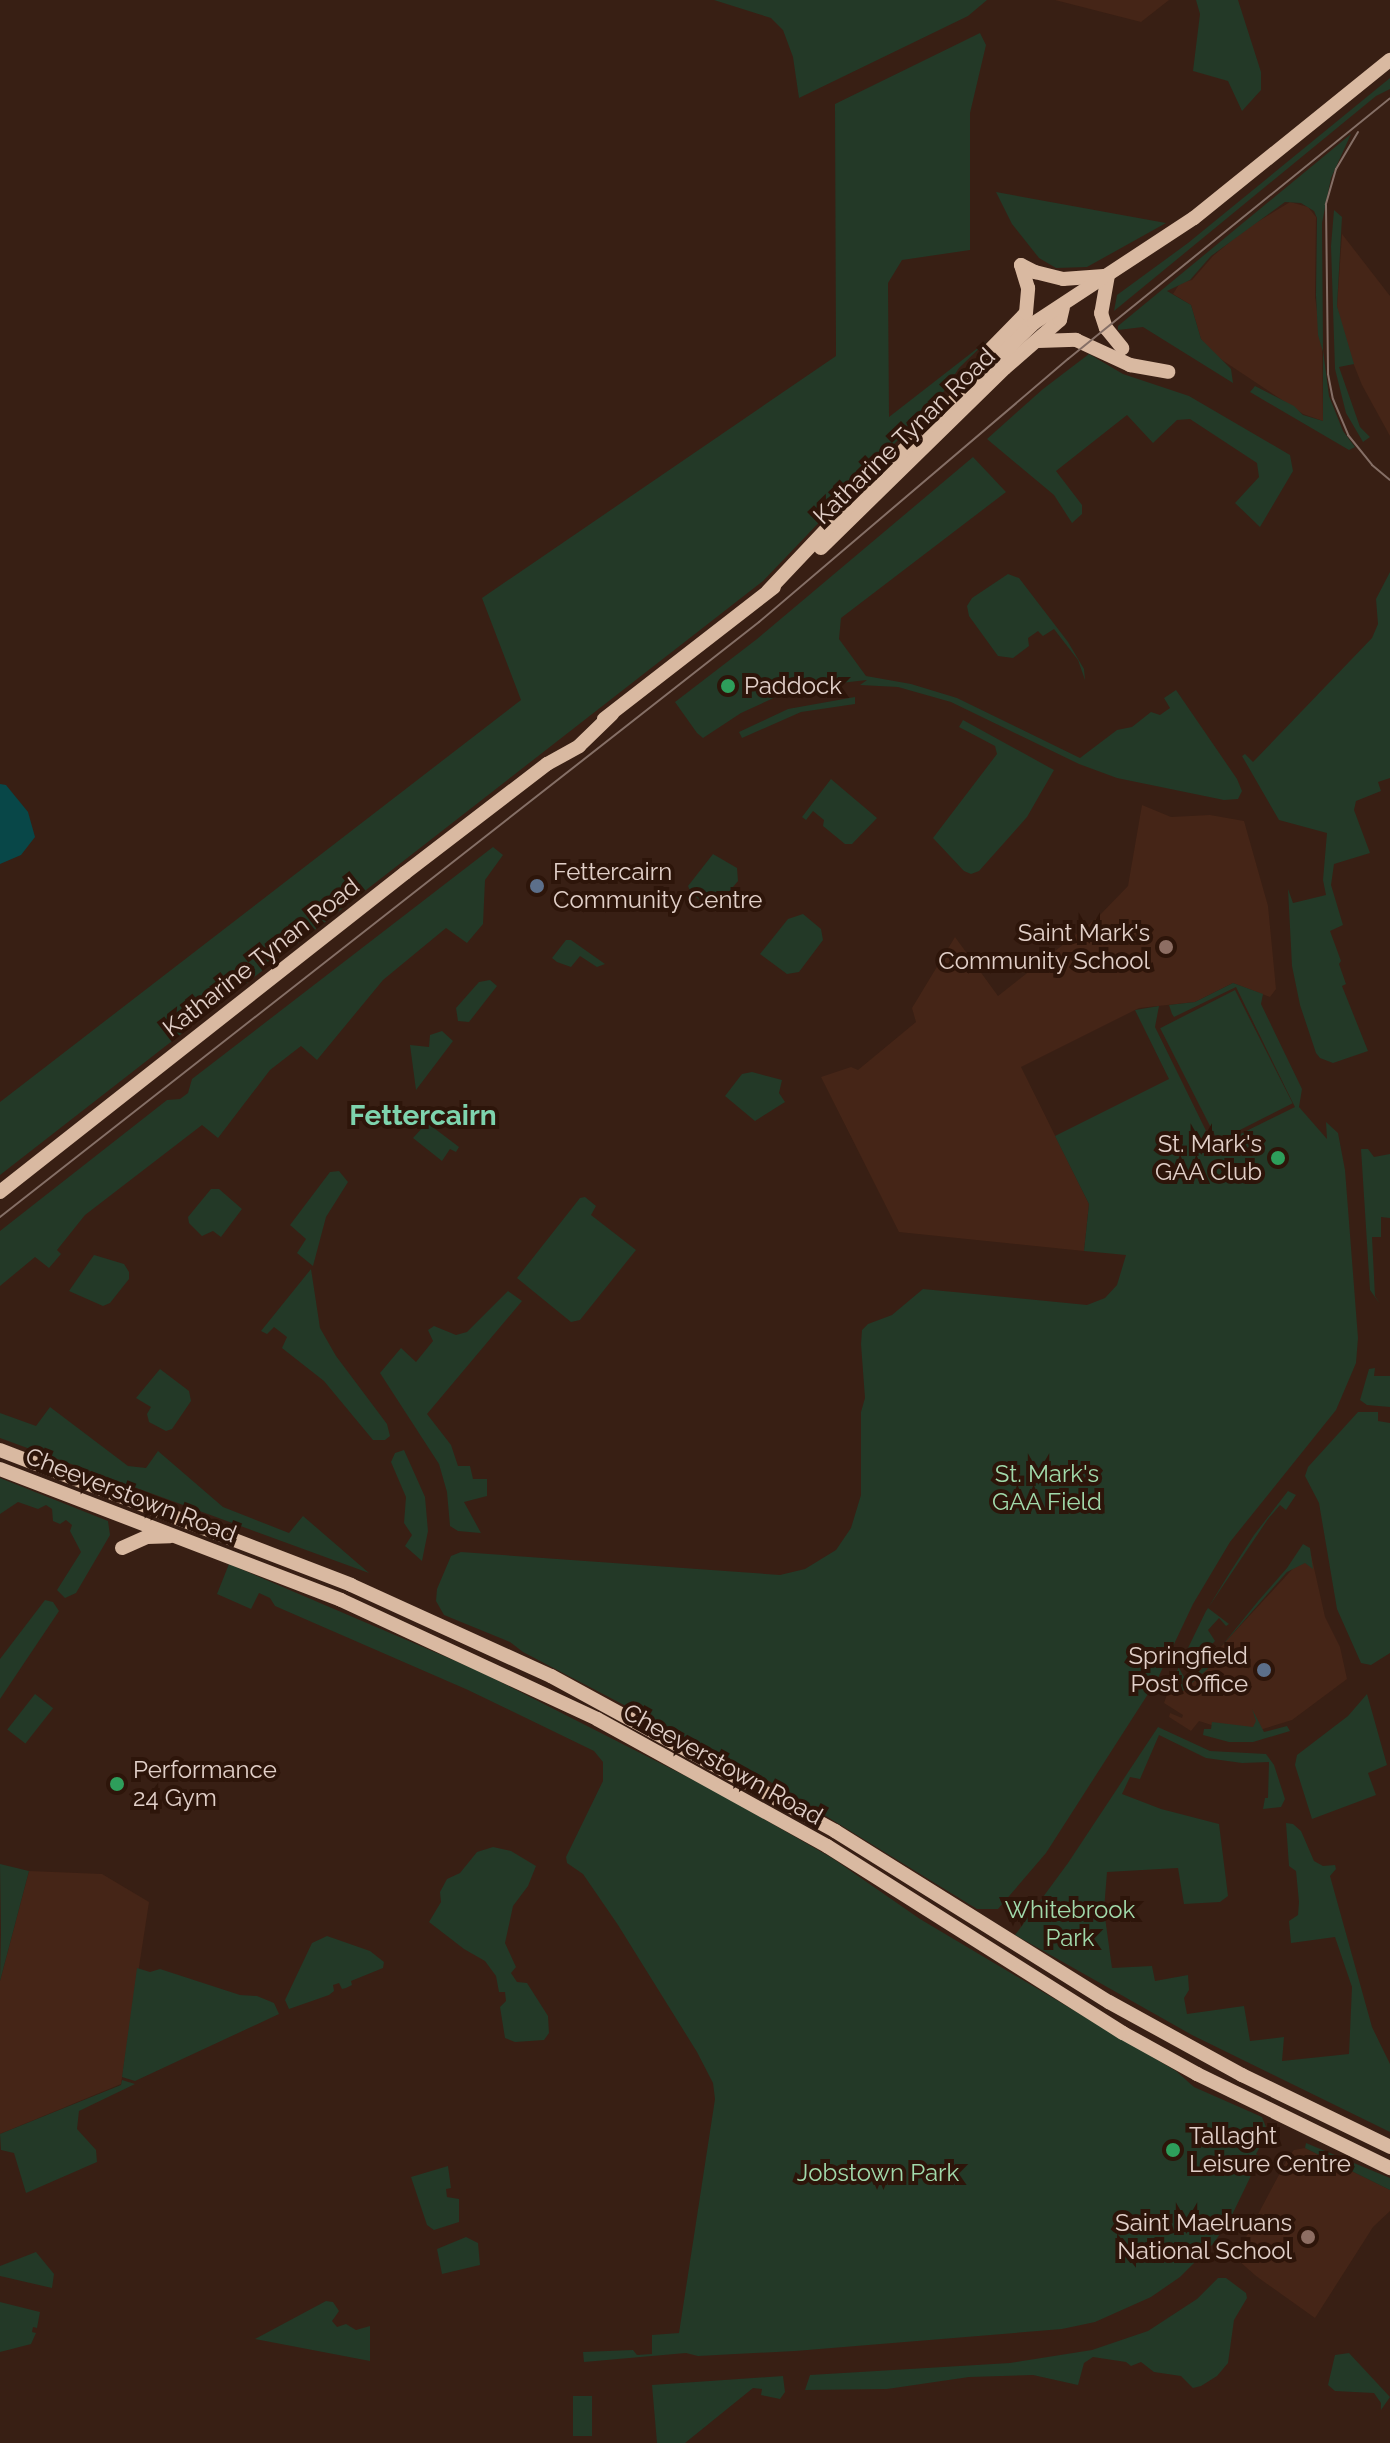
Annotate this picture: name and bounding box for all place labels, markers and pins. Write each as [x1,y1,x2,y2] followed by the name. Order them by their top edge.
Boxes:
[744,672,842,700] place label: Paddock
[719,677,737,695] marker: Paddock
[553,858,763,914] place label: Fettercairn Community Centre
[528,877,546,895] marker: Fettercairn Community Centre
[938,919,1150,975] place label: Saint Mark's Community School
[1157,938,1175,956] marker: Saint Mark's Community School
[1154,1130,1262,1186] place label: St. Mark's GAA Club
[1269,1149,1287,1167] marker: St. Mark's GAA Club
[1129,1642,1248,1698] place label: Springfield Post Office
[1255,1661,1273,1679] marker: Springfield Post Office
[133,1756,277,1812] place label: Performance 24 Gym
[108,1775,126,1793] marker: Performance 24 Gym
[1189,2122,1351,2178] place label: Tallaght Leisure Centre
[1164,2141,1182,2159] marker: Tallaght Leisure Centre
[1115,2209,1292,2265] place label: Saint Maelruans National School
[1299,2228,1317,2246] marker: Saint Maelruans National School

